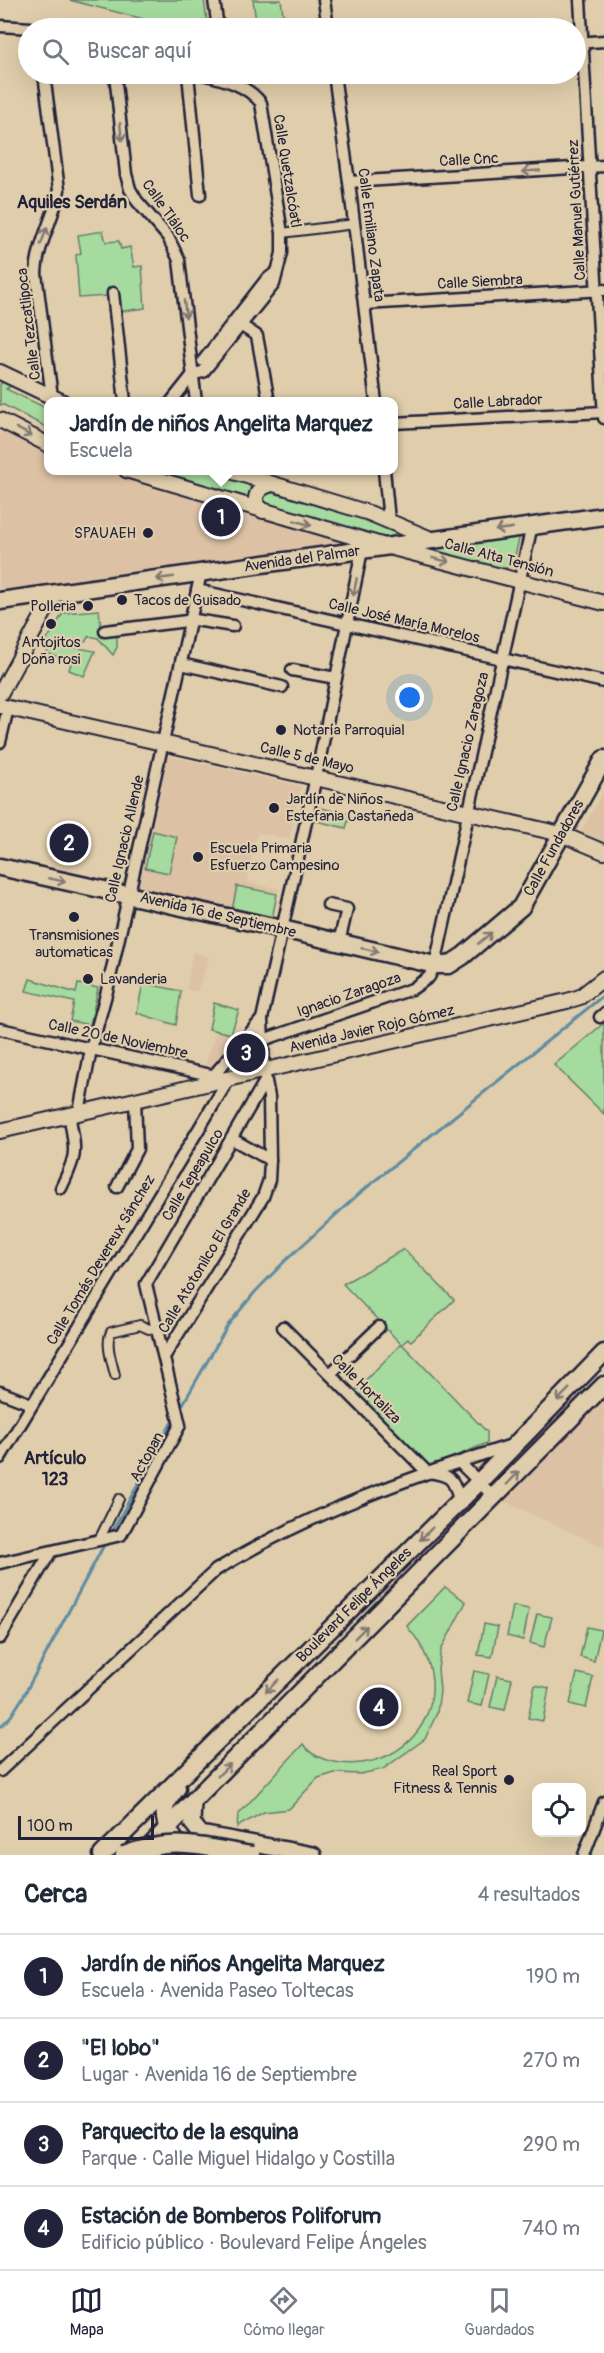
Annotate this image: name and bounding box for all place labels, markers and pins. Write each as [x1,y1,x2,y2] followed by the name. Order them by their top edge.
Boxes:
[202,494,240,540] pin: 1
[74,524,136,543] place label: SPAUAEH
[141,526,155,540] marker: SPAUAEH
[134,591,241,610] place label: Tacos de Guisado
[115,593,129,607] marker: Tacos de Guisado
[30,597,76,616] place label: Polleria
[81,599,95,613] marker: Polleria
[44,617,58,631] marker: Antojitos Doña rosi
[21,633,81,669] place label: Antojitos Doña rosi
[293,721,405,740] place label: Notaría Parroquial
[274,723,288,737] marker: Notaría Parroquial
[286,790,414,826] place label: Jardín de Niños Estefania Castañeda
[267,801,281,815] marker: Jardín de Niños Estefania Castañeda
[50,820,88,866] pin: 2
[210,839,340,875] place label: Escuela Primaria Esfuerzo Campesino
[191,850,205,864] marker: Escuela Primaria Esfuerzo Campesino
[67,910,81,924] marker: Transmisiones automaticas
[29,926,120,962] place label: Transmisiones automaticas
[100,970,167,989] place label: Lavanderia
[81,972,95,986] marker: Lavanderia
[226,1030,266,1076] pin: 3
[360,1684,398,1730] pin: 4
[393,1762,498,1798] place label: Real Sport Fitness & Tennis
[502,1773,516,1787] marker: Real Sport Fitness & Tennis

